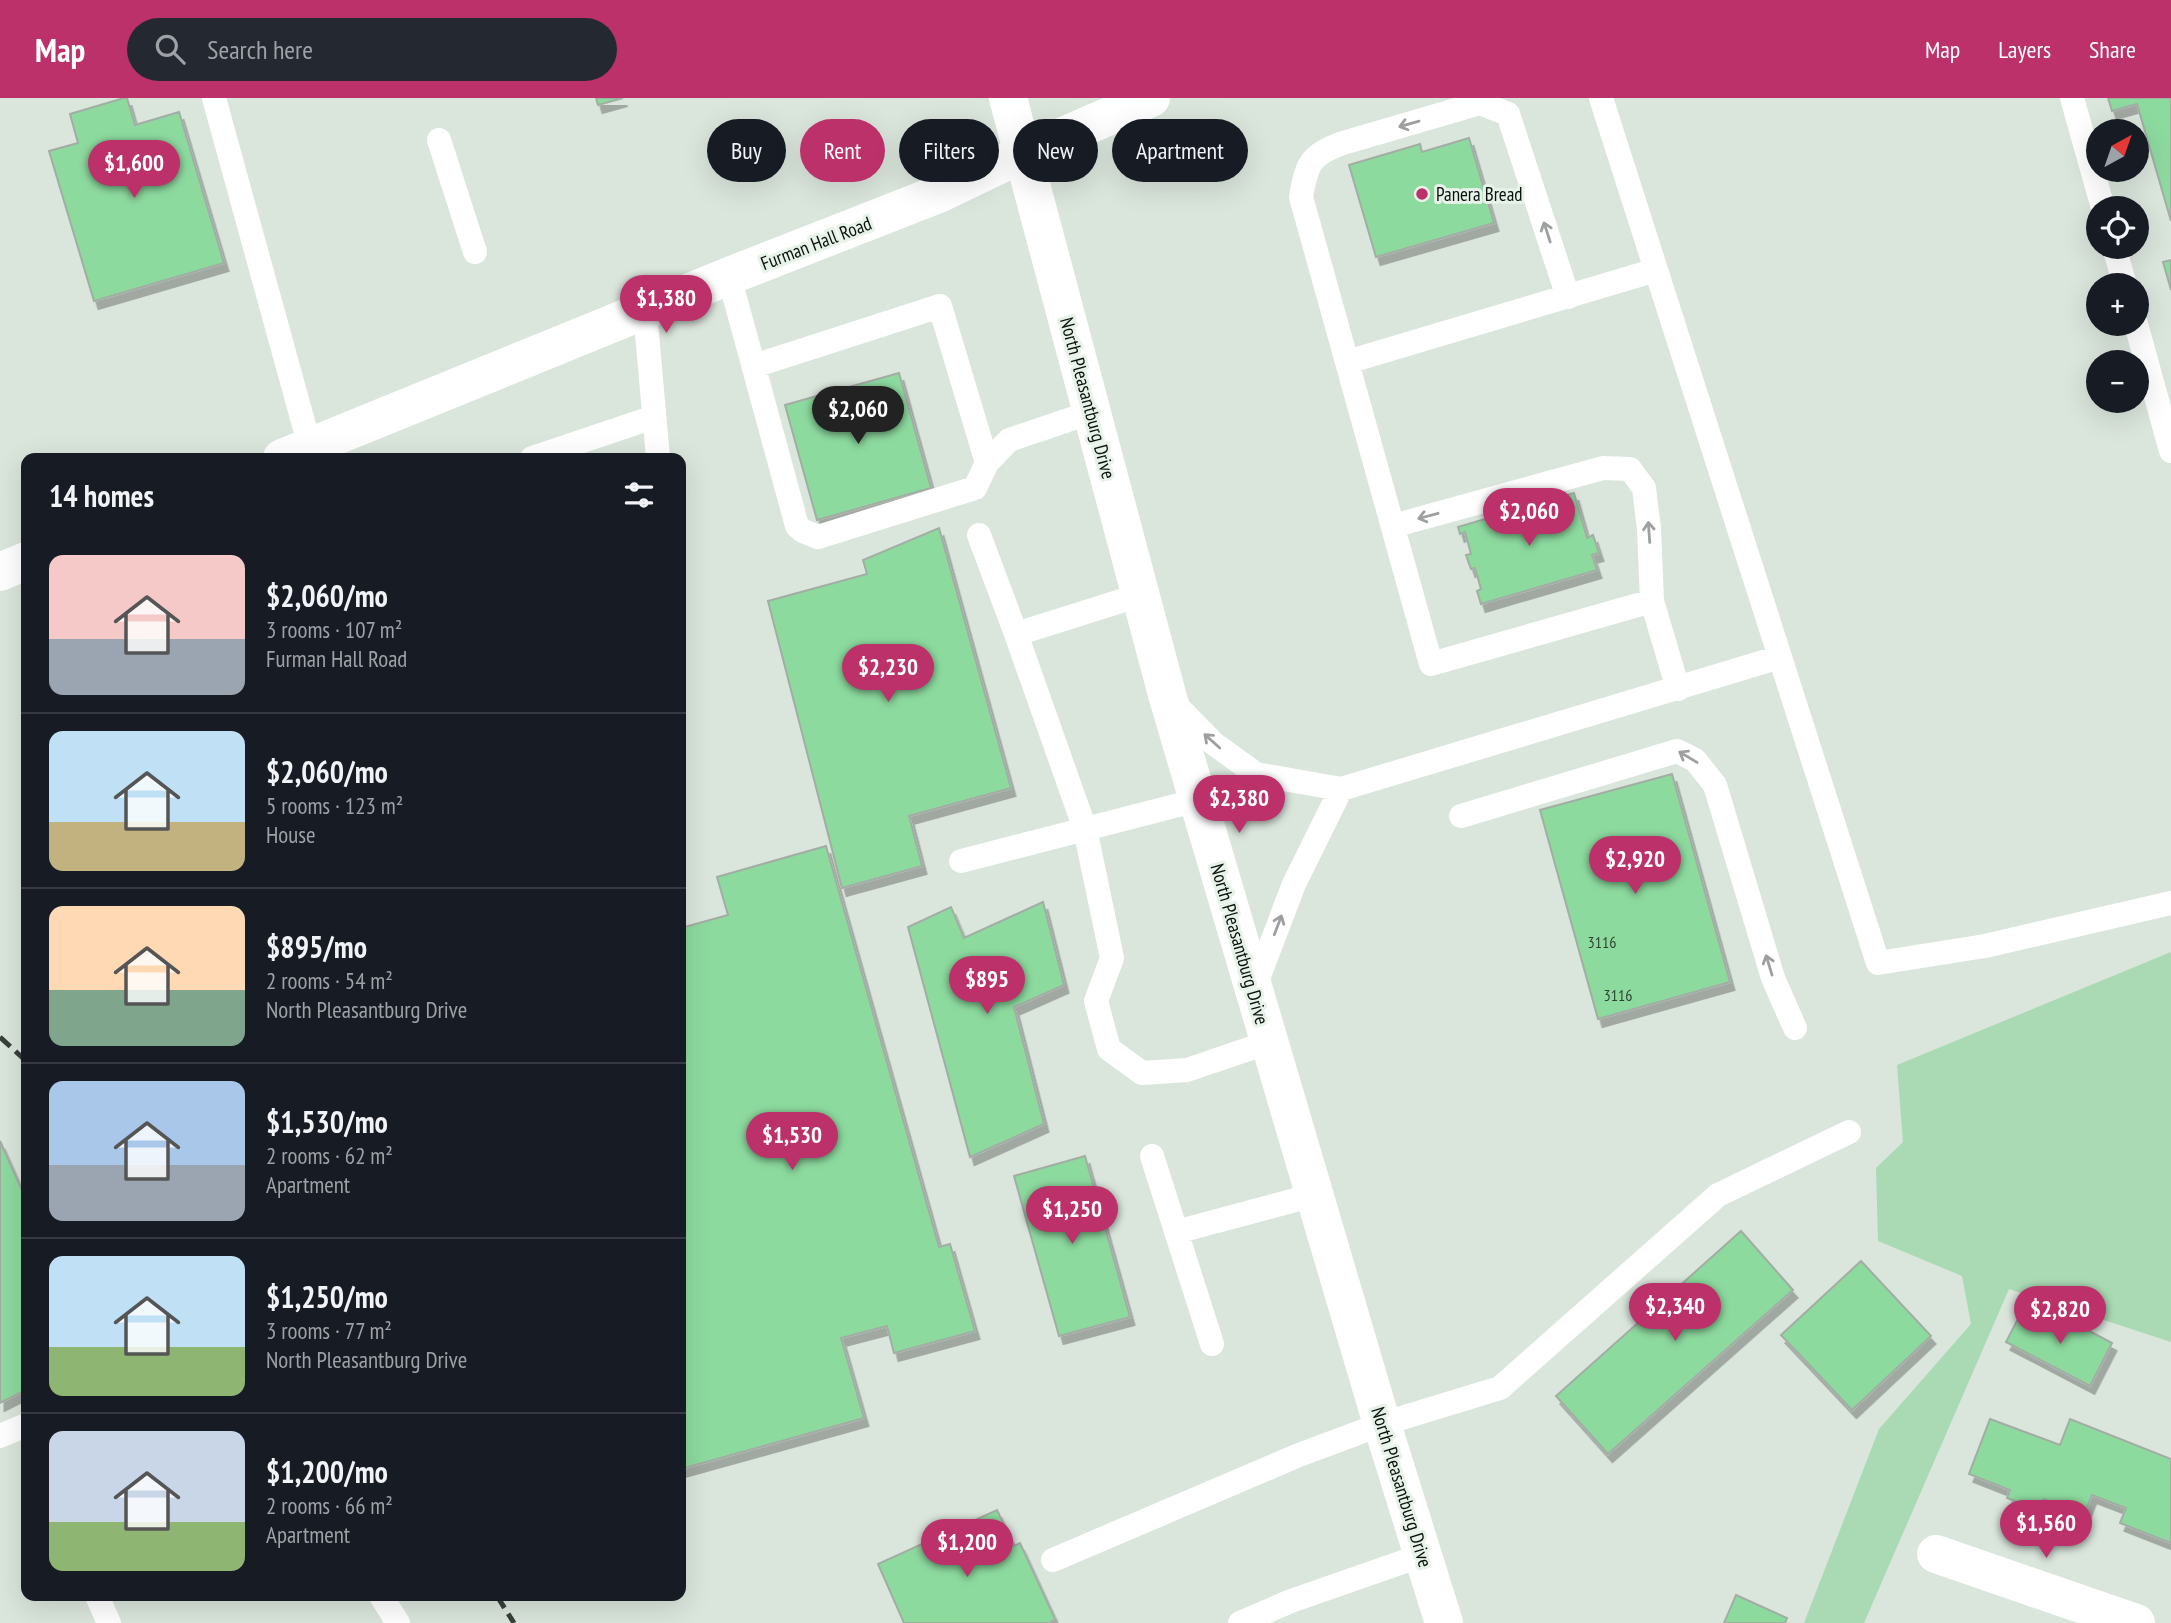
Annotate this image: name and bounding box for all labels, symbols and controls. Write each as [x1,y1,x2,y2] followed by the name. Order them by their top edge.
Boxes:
[127,18,617,81] search box
[35,28,85,71] text: Map
[151,30,189,68] icon: search
[207,33,313,66] text: Search here
[1925,34,1960,65] text: Map
[1998,34,2051,65] text: Layers
[2089,34,2136,65] text: Share
[1399,118,1421,131] one-way arrow
[707,119,786,182] chip: Buy
[800,119,885,182] chip: Rent
[899,119,999,182] chip: Filters
[1013,119,1098,182] chip: New
[1112,119,1248,182] chip: Apartment
[2086,119,2149,182] north arrow
[2086,119,2149,413] map controls
[77,140,191,200] pin: $1,600
[104,148,164,177] text: $1,600
[1436,182,1523,206] place label: Panera Bread
[1414,186,1430,202] marker: Panera Bread
[2086,196,2149,259] button: locate
[757,211,875,275] street label: Furman Hall Road
[1540,221,1552,243] one-way arrow
[2086,273,2149,336] button: +
[609,275,723,335] pin: $1,380
[636,283,696,312] text: $1,380
[1055,315,1121,482] street label: North Pleasantburg Drive
[2086,350,2149,413] button: −
[801,386,915,446] pin: $2,060
[828,394,888,423] text: $2,060
[49,476,154,515] text: 14 homes
[620,476,658,514] icon: filters
[1472,489,1586,548] pin: $2,060
[1499,496,1559,525] text: $2,060
[1417,511,1439,524] one-way arrow
[1642,522,1655,544] one-way arrow
[266,576,388,615] text: $2,060/mo
[105,583,189,667] icon: home
[266,615,402,644] text: 3 rooms · 107 m²
[266,644,407,673] text: Furman Hall Road
[831,644,945,704] pin: $2,230
[858,652,918,681] text: $2,230
[1203,733,1221,749] one-way arrow
[1678,750,1698,764] one-way arrow
[266,752,388,791] text: $2,060/mo
[105,759,189,843] icon: home
[1182,776,1296,835] pin: $2,380
[1209,783,1269,812] text: $2,380
[266,791,403,820] text: 5 rooms · 123 m²
[266,820,316,849] text: House
[1578,836,1692,896] pin: $2,920
[1605,844,1665,873] text: $2,920
[1206,861,1274,1027] street label: North Pleasantburg Drive
[1273,915,1286,937] one-way arrow
[266,927,367,966] text: $895/mo
[1588,932,1616,952] house number: 3116
[105,934,189,1018] icon: home
[1762,954,1775,976] one-way arrow
[946,956,1028,1016] pin: $895
[965,964,1009,993] text: $895
[266,966,393,995] text: 2 rooms · 54 m²
[1604,985,1632,1005] house number: 3116
[266,995,467,1024] text: North Pleasantburg Drive
[266,1102,388,1141] text: $1,530/mo
[105,1109,189,1193] icon: home
[735,1112,849,1172] pin: $1,530
[762,1120,822,1149] text: $1,530
[266,1141,393,1170] text: 2 rooms · 62 m²
[266,1170,350,1199] text: Apartment
[1015,1186,1129,1246] pin: $1,250
[1042,1194,1102,1223] text: $1,250
[266,1277,388,1316] text: $1,250/mo
[105,1284,189,1368] icon: home
[1618,1284,1732,1343] pin: $2,340
[2003,1286,2117,1346] pin: $2,820
[1645,1291,1705,1320] text: $2,340
[2030,1294,2090,1323] text: $2,820
[266,1316,392,1345] text: 3 rooms · 77 m²
[266,1345,467,1374] text: North Pleasantburg Drive
[1366,1404,1438,1570] street label: North Pleasantburg Drive
[266,1452,388,1491] text: $1,200/mo
[105,1459,189,1543] icon: home
[266,1491,393,1520] text: 2 rooms · 66 m²
[1989,1500,2103,1560] pin: $1,560
[2016,1508,2076,1537] text: $1,560
[266,1520,350,1549] text: Apartment
[910,1520,1024,1579] pin: $1,200
[937,1527,997,1556] text: $1,200

